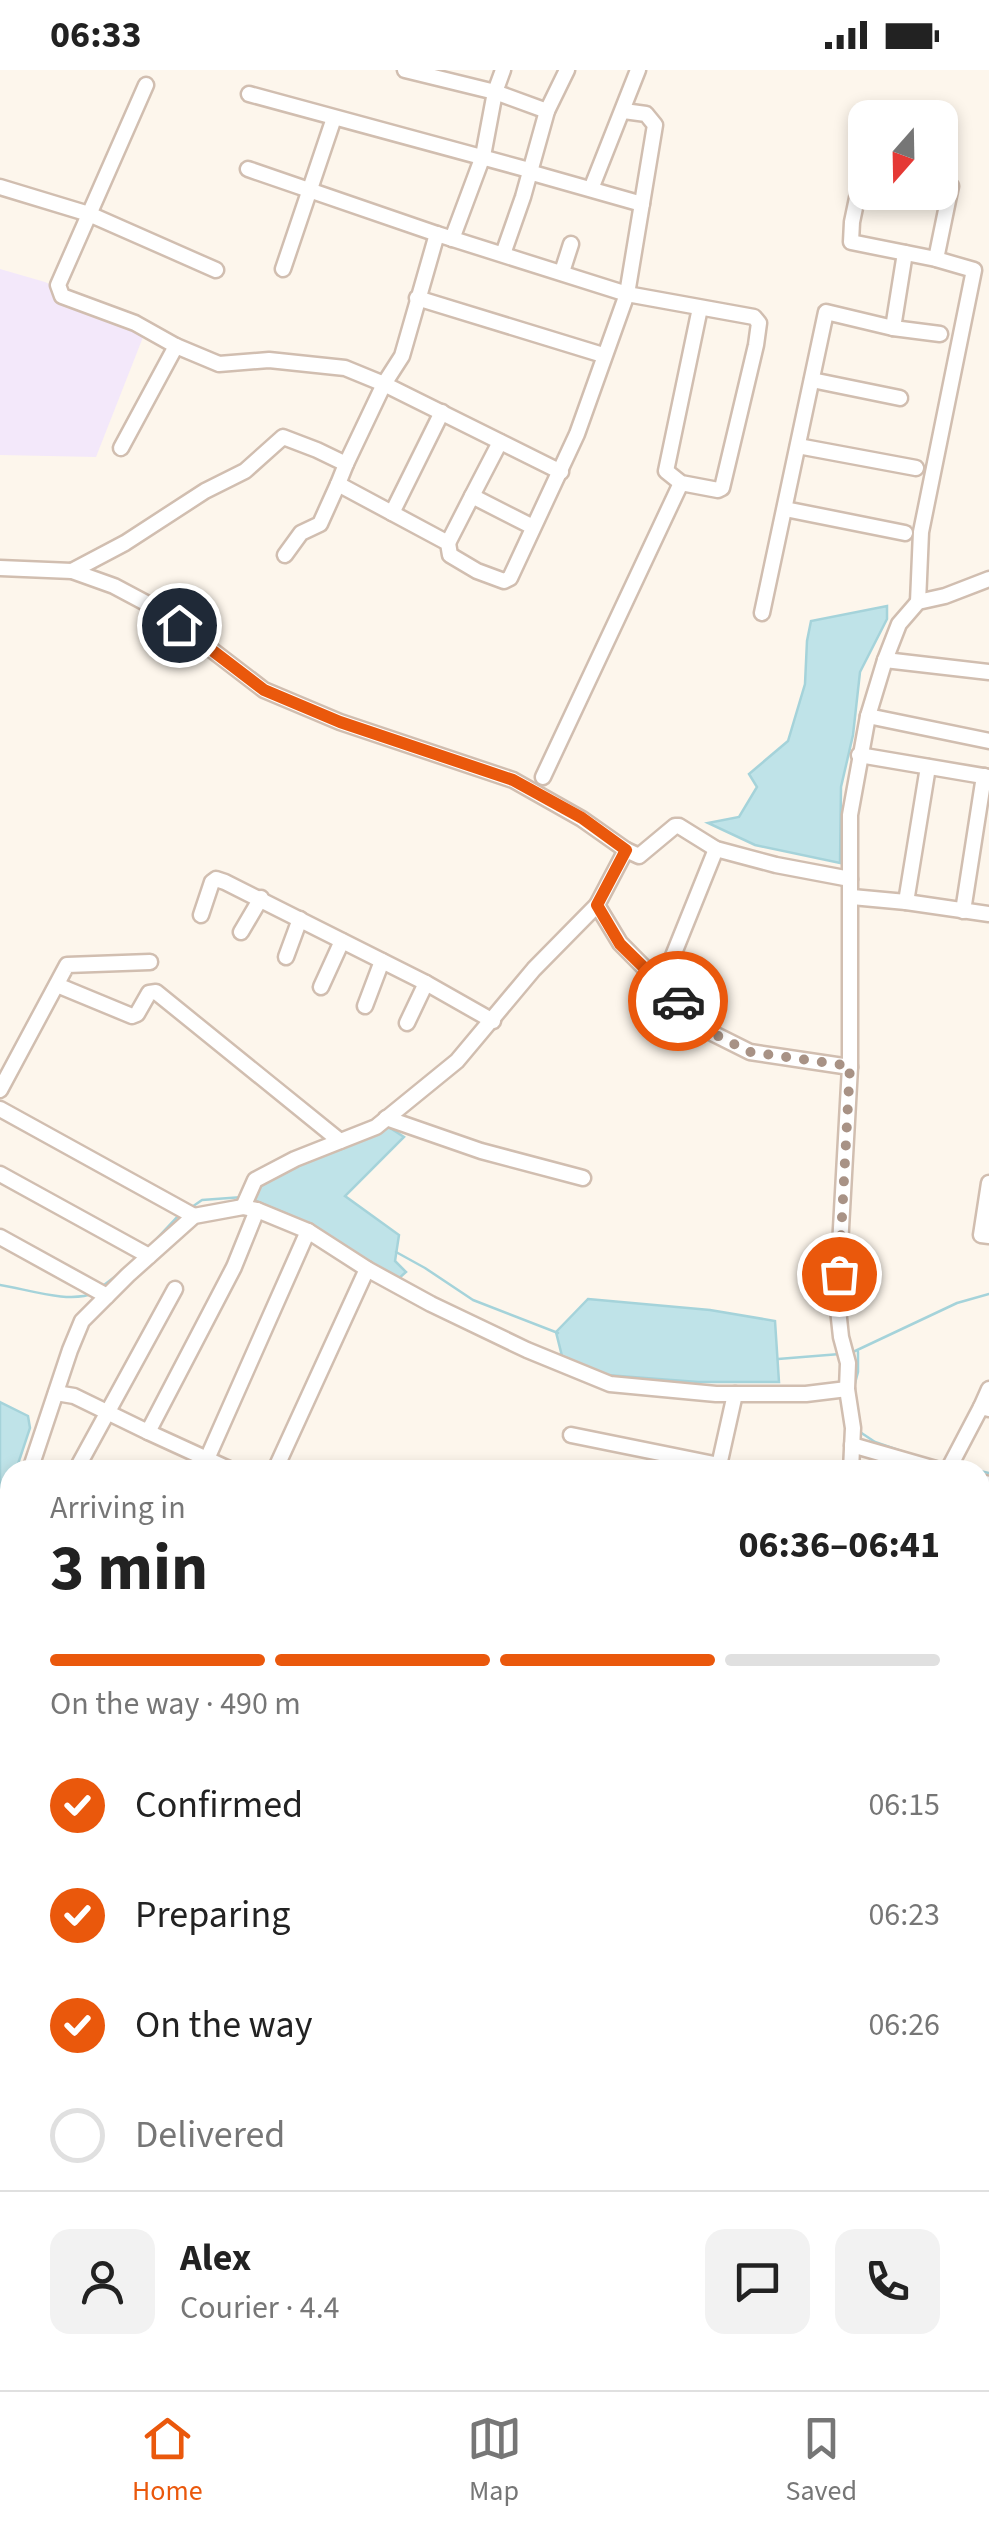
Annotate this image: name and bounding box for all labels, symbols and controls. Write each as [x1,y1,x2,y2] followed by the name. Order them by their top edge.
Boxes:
[50,8,142,62] text: 06:33
[848,100,958,210] north arrow
[848,100,958,210] map controls
[137,583,222,668] pin
[152,598,207,653] icon: home
[628,951,728,1051] courier
[651,974,706,1029] icon: car
[797,1232,882,1317] pin
[812,1247,867,1302] icon: bag
[50,1485,186,1531] text: Arriving in
[738,1518,940,1572] text: 06:36–06:41
[50,1522,208,1615] text: 3 min
[50,1681,301,1727] text: On the way · 490 m
[50,1778,105,1833] icon: check
[135,1778,303,1832] text: Confirmed
[868,1782,940,1828] text: 06:15
[50,1888,105,1943] icon: check
[135,1888,290,1942] text: Preparing
[868,1892,940,1938] text: 06:23
[50,1998,105,2053] icon: check
[135,1998,312,2052] text: On the way
[868,2002,940,2048] text: 06:26
[135,2108,285,2162] text: Delivered
[50,2229,155,2334] button: person
[705,2229,810,2334] button: chat
[835,2229,940,2334] button: phone
[180,2231,251,2285] text: Alex
[180,2285,340,2331] text: Courier · 4.4
[132,2411,203,2511] tab: Home
[467,2411,522,2511] tab: Map
[786,2411,857,2511] tab: Saved

